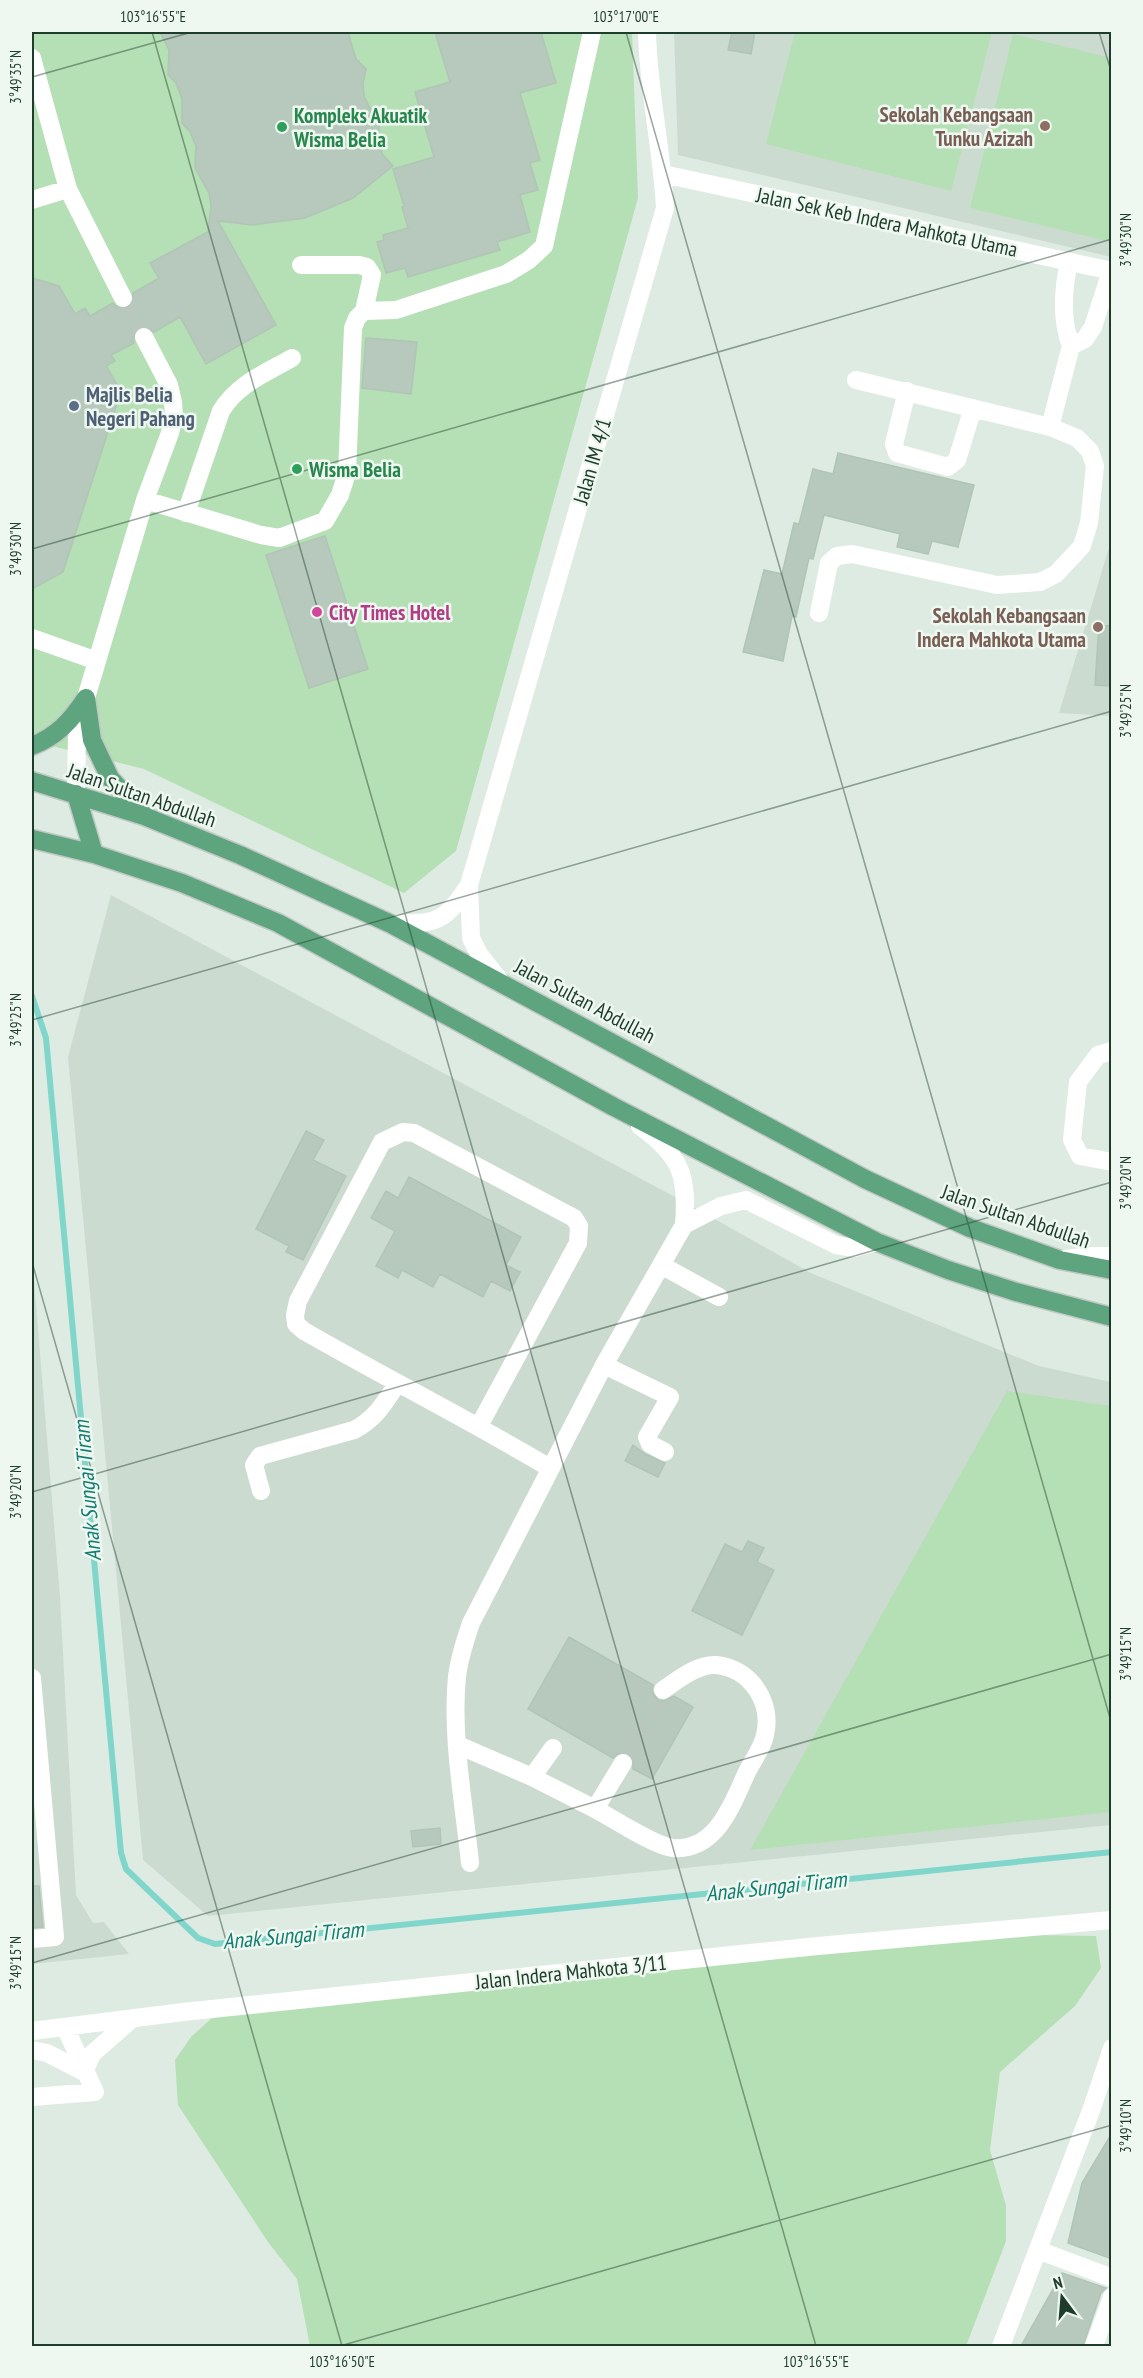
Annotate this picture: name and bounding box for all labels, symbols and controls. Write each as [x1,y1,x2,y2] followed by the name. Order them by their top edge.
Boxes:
[120,7,186,26] text: 103°16'55"E
[593,7,659,26] text: 103°17'00"E
[6,50,25,104] text: 3°49'35"N
[880,101,1033,152] place label: Sekolah Kebangsaan Tunku Azizah
[293,102,427,153] place label: Kompleks Akuatik Wisma Belia
[1038,119,1052,133] marker: Sekolah Kebangsaan Tunku Azizah
[275,120,289,134] marker: Kompleks Akuatik Wisma Belia
[753,181,1020,263] street label: Jalan Sek Keb Indera Mahkota Utama
[1116,213,1135,267] text: 3°49'30"N
[86,381,195,432] place label: Majlis Belia Negeri Pahang
[67,399,81,413] marker: Majlis Belia Negeri Pahang
[567,415,617,508] street label: Jalan IM 4/1
[308,456,401,483] place label: Wisma Belia
[290,462,304,476] marker: Wisma Belia
[6,522,25,576] text: 3°49'30"N
[329,599,451,626] place label: City Times Hotel
[917,602,1086,653] place label: Sekolah Kebangsaan Indera Mahkota Utama
[310,605,324,619] marker: City Times Hotel
[1091,620,1105,634] marker: Sekolah Kebangsaan Indera Mahkota Utama
[1116,684,1135,738] text: 3°49'25"N
[63,757,220,833] street label: Jalan Sultan Abdullah
[509,952,660,1049] street label: Jalan Sultan Abdullah
[6,993,25,1047] text: 3°49'25"N
[1116,1156,1135,1210] text: 3°49'20"N
[937,1178,1094,1254] street label: Jalan Sultan Abdullah
[67,1418,107,1562] water label: Anak Sungai Tiram
[6,1465,25,1519] text: 3°49'20"N
[1116,1627,1135,1681] text: 3°49'15"N
[704,1865,849,1907] water label: Anak Sungai Tiram
[222,1915,366,1955] water label: Anak Sungai Tiram
[6,1936,25,1990] text: 3°49'15"N
[473,1949,668,1996] street label: Jalan Indera Mahkota 3/11
[1116,2099,1135,2153] text: 3°49'10"N
[1032,2267,1092,2327] north arrow
[1051,2272,1065,2293] text: N
[309,2352,375,2371] text: 103°16'50"E
[783,2352,849,2371] text: 103°16'55"E

